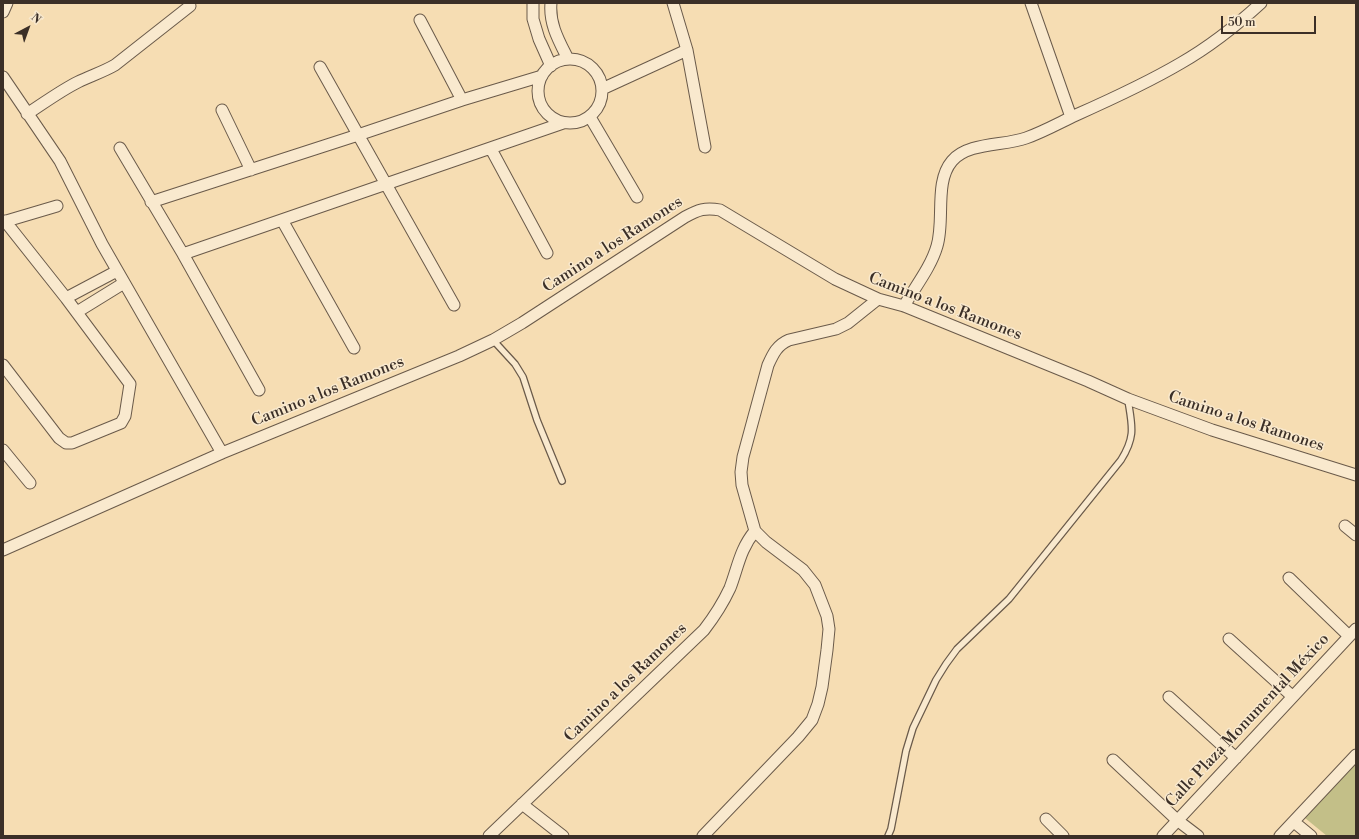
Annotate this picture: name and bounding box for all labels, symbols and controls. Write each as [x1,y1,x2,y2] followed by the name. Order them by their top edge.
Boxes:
[8,8,48,48] north arrow
[1223,8,1318,34] scale bar
[28,11,44,27] text: N
[1228,15,1256,30] text: 50 m
[540,193,686,297] street label: Camino a los Ramones
[866,269,1024,345] street label: Camino a los Ramones
[249,353,407,431] street label: Camino a los Ramones
[1166,388,1326,456] street label: Camino a los Ramones
[561,620,691,746] street label: Camino a los Ramones
[1162,630,1334,812] street label: Calle Plaza Monumental México

